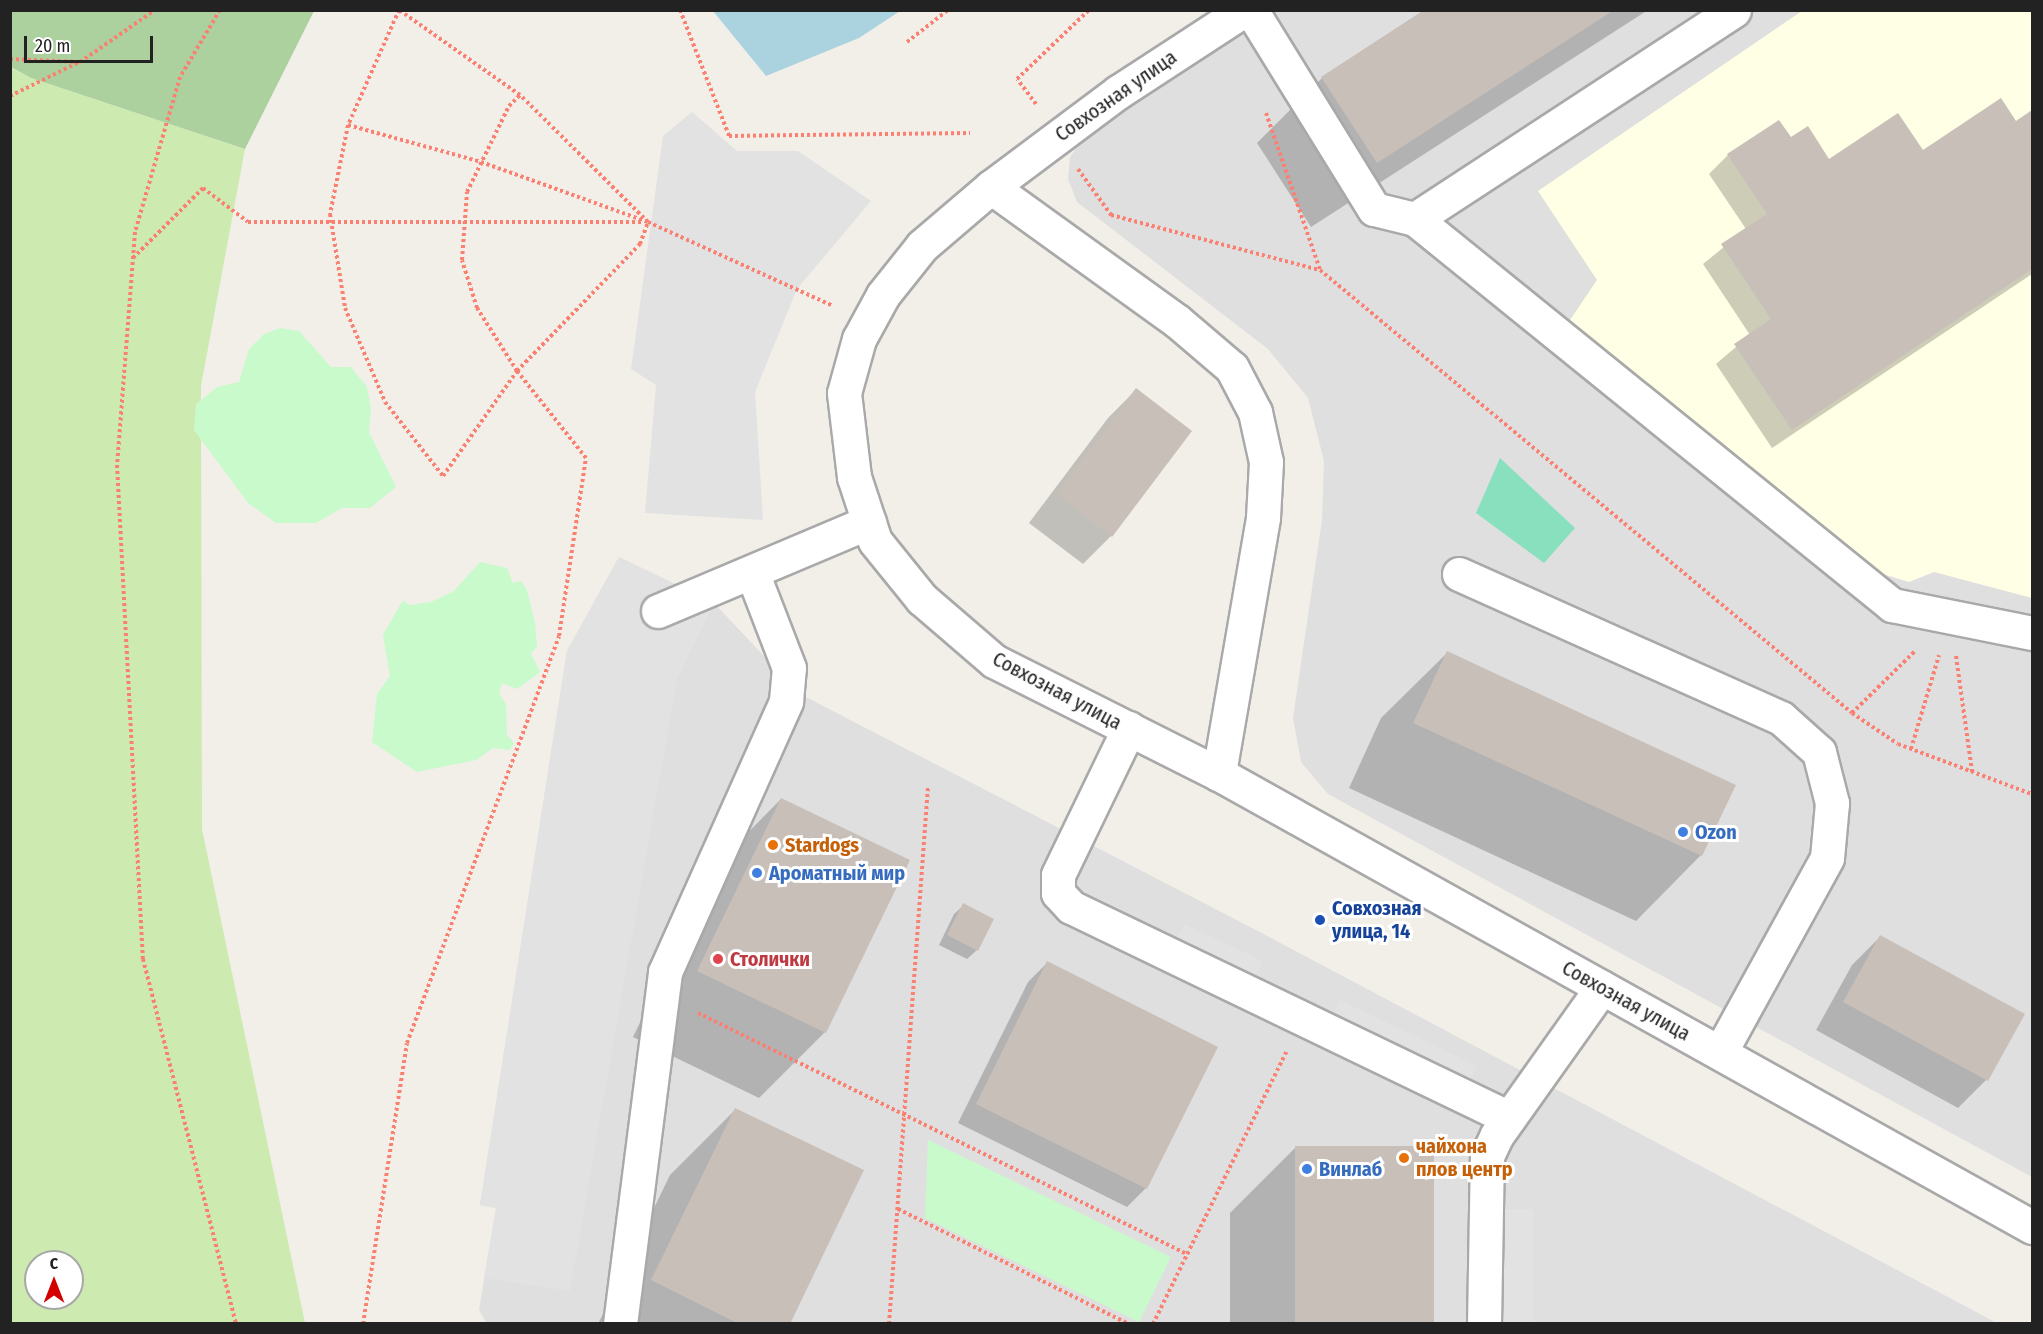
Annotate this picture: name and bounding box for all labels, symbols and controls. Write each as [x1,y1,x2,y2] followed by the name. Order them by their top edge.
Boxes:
[27,24,156,62] scale bar
[35,35,70,57] text: 20 m
[1051,45,1181,147] street label: Совхозная улица
[988,647,1126,735] street label: Совхозная улица
[1695,820,1737,844] place label: Ozon
[1676,825,1690,839] marker: Ozon
[785,833,859,857] place label: Stardogs
[766,838,780,852] marker: Stardogs
[769,861,905,885] place label: Ароматный мир
[750,866,764,880] marker: Ароматный мир
[1332,897,1422,944] place label: Совхозная улица, 14
[1313,913,1327,927] marker: Совхозная улица, 14
[730,947,810,971] place label: Столички
[711,952,725,966] marker: Столички
[1558,956,1694,1046] street label: Совхозная улица
[1416,1134,1513,1181] place label: чайхона плов центр
[1397,1151,1411,1165] marker: чайхона плов центр
[1319,1157,1382,1181] place label: Винлаб
[1300,1162,1314,1176] marker: Винлаб
[24,1250,84,1310] north arrow
[50,1254,58,1273] text: С

